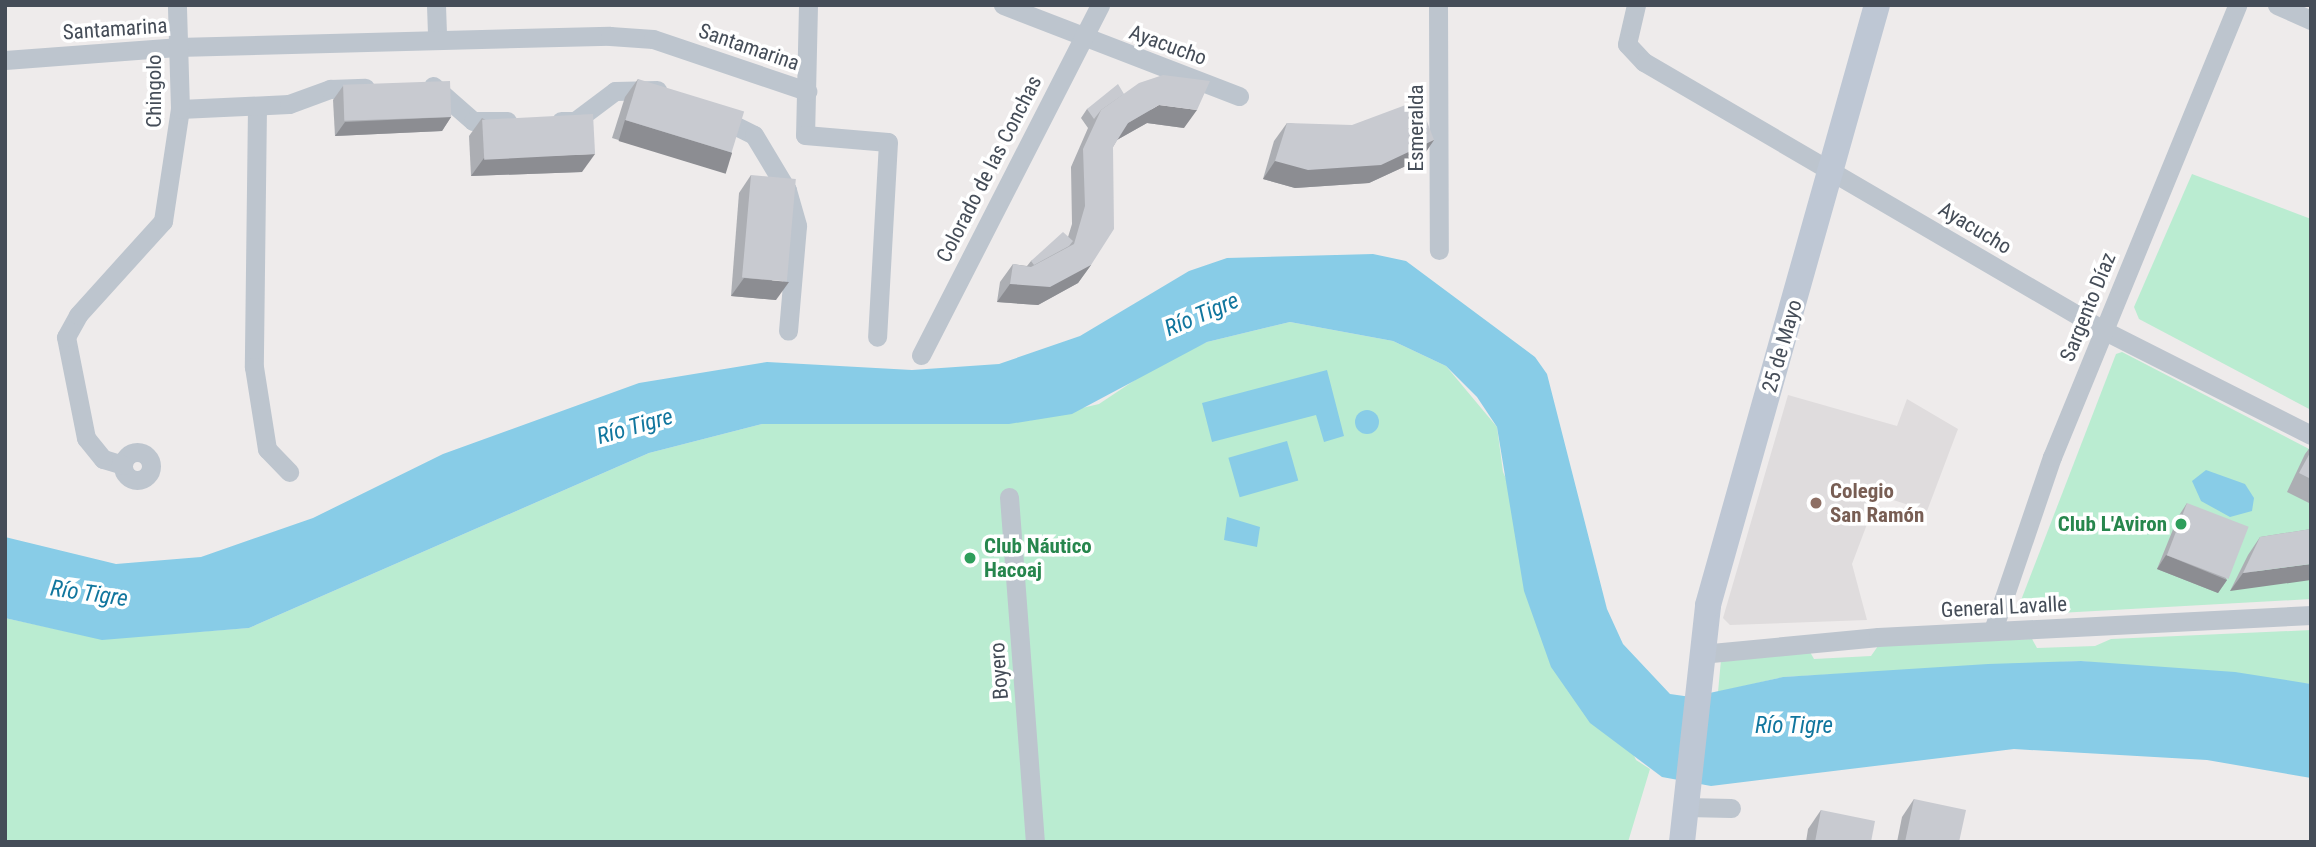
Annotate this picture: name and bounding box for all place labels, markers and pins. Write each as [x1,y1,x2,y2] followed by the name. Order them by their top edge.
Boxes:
[1830,478,1924,528] place label: Colegio San Ramón
[1808,495,1824,511] marker: Colegio San Ramón
[2058,511,2167,537] place label: Club L'Aviron
[2173,516,2189,532] marker: Club L'Aviron
[984,533,1092,583] place label: Club Náutico Hacoaj
[962,550,978,566] marker: Club Náutico Hacoaj

